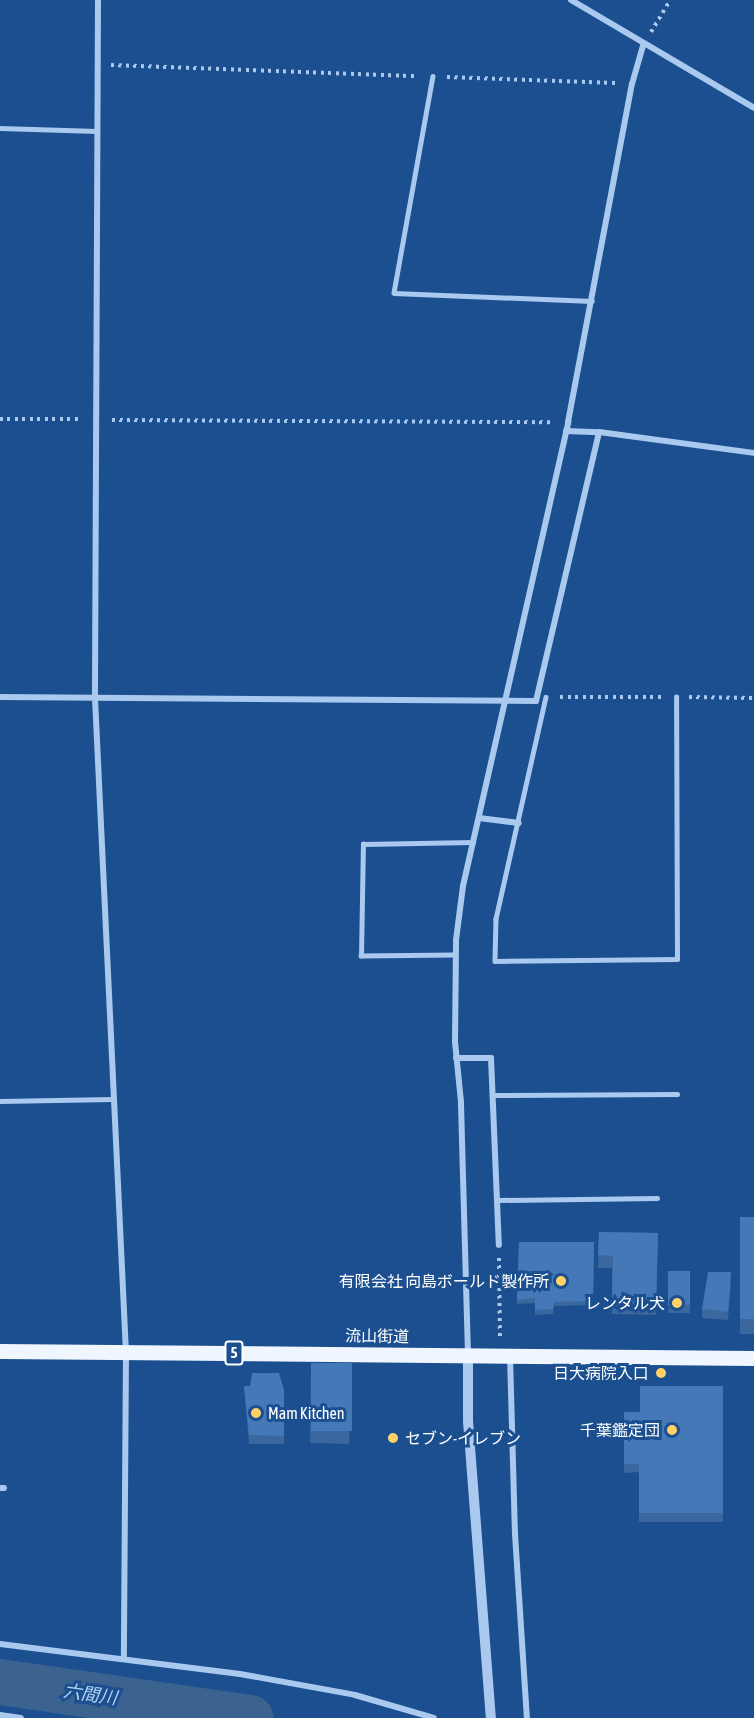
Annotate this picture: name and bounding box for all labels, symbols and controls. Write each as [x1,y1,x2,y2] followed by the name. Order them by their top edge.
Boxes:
[339,1271,549,1291] place label: 有限会社 向島ボールド製作所
[554,1274,568,1288] marker: 有限会社 向島ボールド製作所
[585,1293,665,1313] place label: レンタル犬
[670,1296,684,1310] marker: レンタル犬
[345,1326,409,1346] street label: 流山街道
[224,1341,244,1365] road number: 5
[553,1363,649,1383] place label: 日大病院入口
[654,1366,668,1380] marker: 日大病院入口
[268,1403,345,1423] place label: Mam Kitchen
[249,1406,263,1420] marker: Mam Kitchen
[580,1420,660,1440] place label: 千葉鑑定団
[665,1423,679,1437] marker: 千葉鑑定団
[405,1428,521,1448] place label: セブン-イレブン
[386,1431,400,1445] marker: セブン-イレブン
[62,1681,118,1709] water label: 六間川

